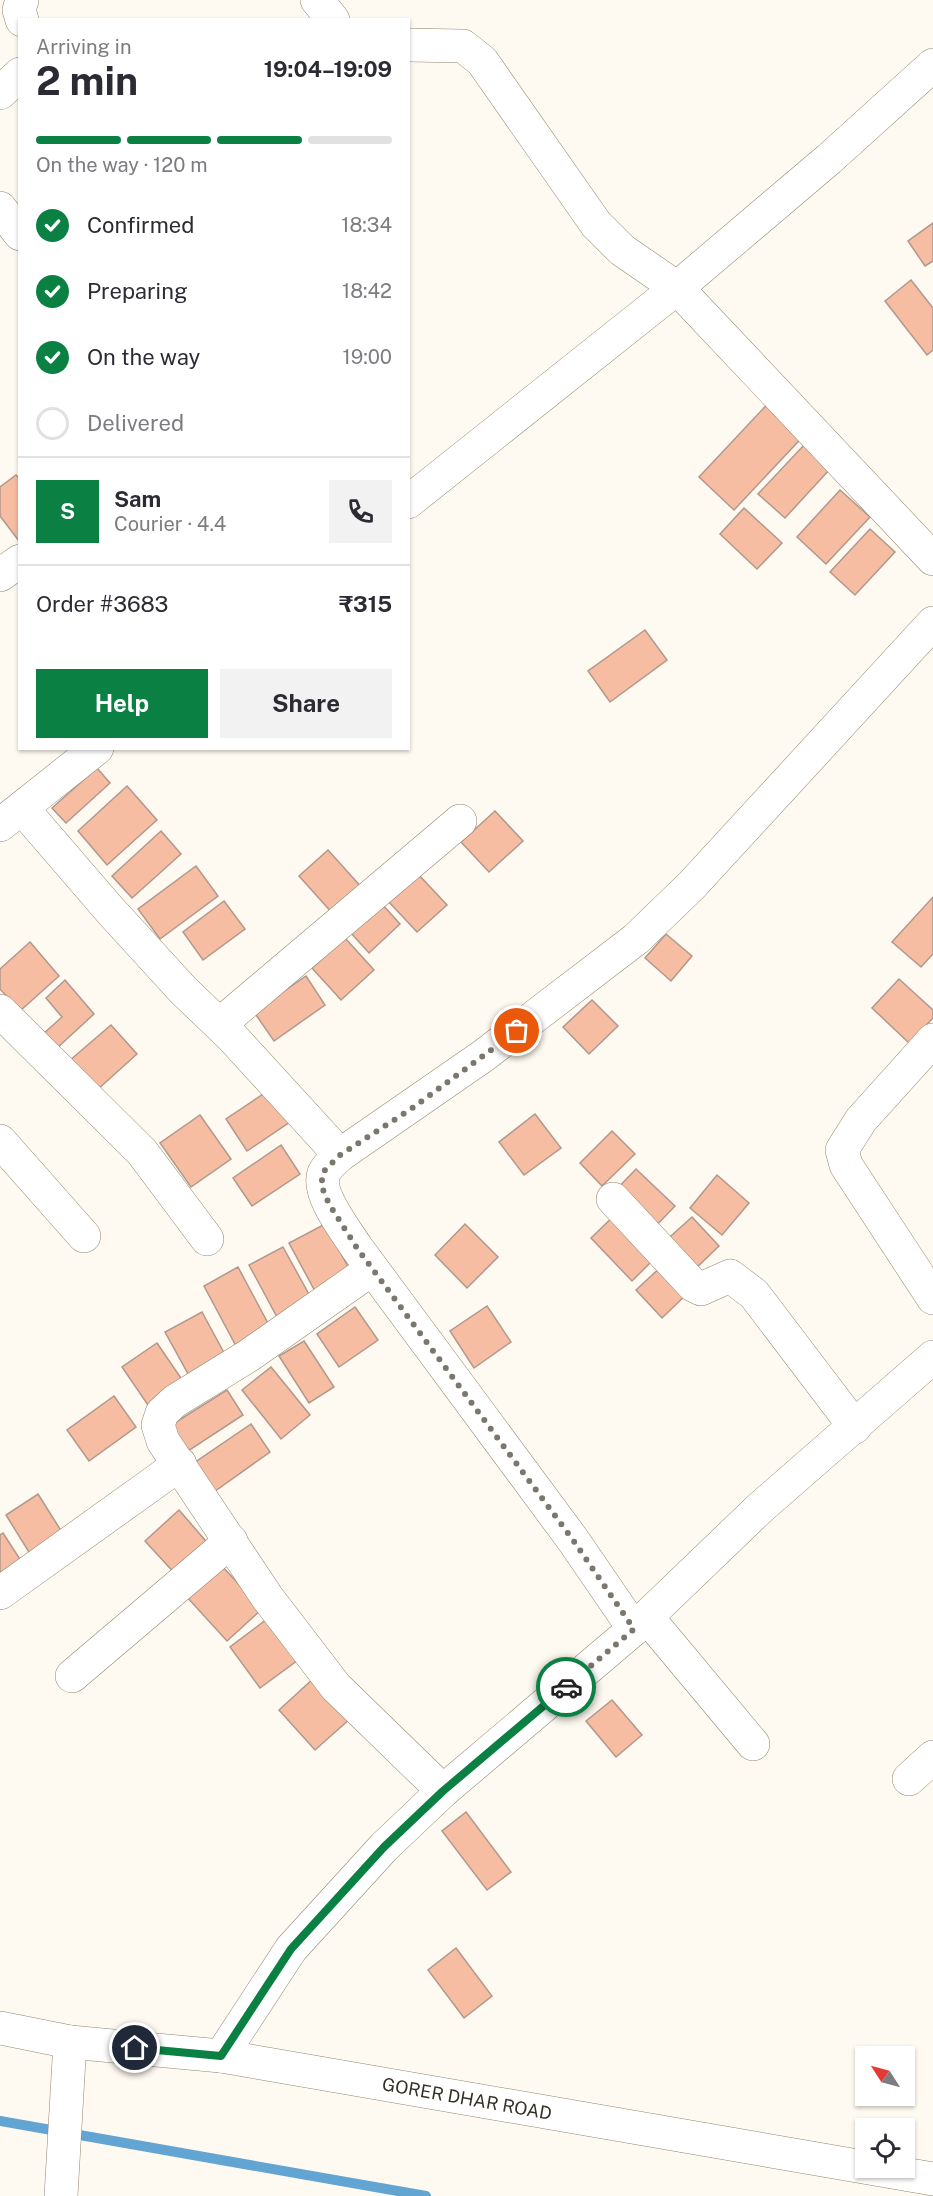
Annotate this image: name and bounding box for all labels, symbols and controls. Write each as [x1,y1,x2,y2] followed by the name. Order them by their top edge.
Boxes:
[36,35,131,59] text: Arriving in
[264,56,392,82] text: 19:04–19:09
[36,58,138,104] text: 2 min
[36,153,208,177] text: On the way · 120 m
[36,209,69,242] icon: check
[87,212,194,238] text: Confirmed
[341,213,392,237] text: 18:34
[36,275,69,308] icon: check
[87,278,188,304] text: Preparing
[342,279,392,303] text: 18:42
[36,341,69,374] icon: check
[87,344,200,370] text: On the way
[343,345,392,369] text: 19:00
[87,410,184,436] text: Delivered
[329,480,392,543] button: phone
[114,486,161,512] text: Sam
[60,498,75,524] text: S
[114,512,226,536] text: Courier · 4.4
[36,591,168,617] text: Order #3683
[339,591,392,617] text: ₹315
[36,669,208,738] button: Help
[220,669,392,738] button: Share
[491,1005,542,1056] pin
[500,1014,533,1047] icon: bag
[536,1657,596,1717] courier
[550,1671,583,1704] icon: car
[109,2022,160,2073] pin
[118,2031,151,2064] icon: home
[855,2046,915,2106] north arrow
[855,2046,915,2178] map controls
[381,2073,554,2124] street label: GORER DHAR ROAD
[855,2118,915,2178] button: locate

